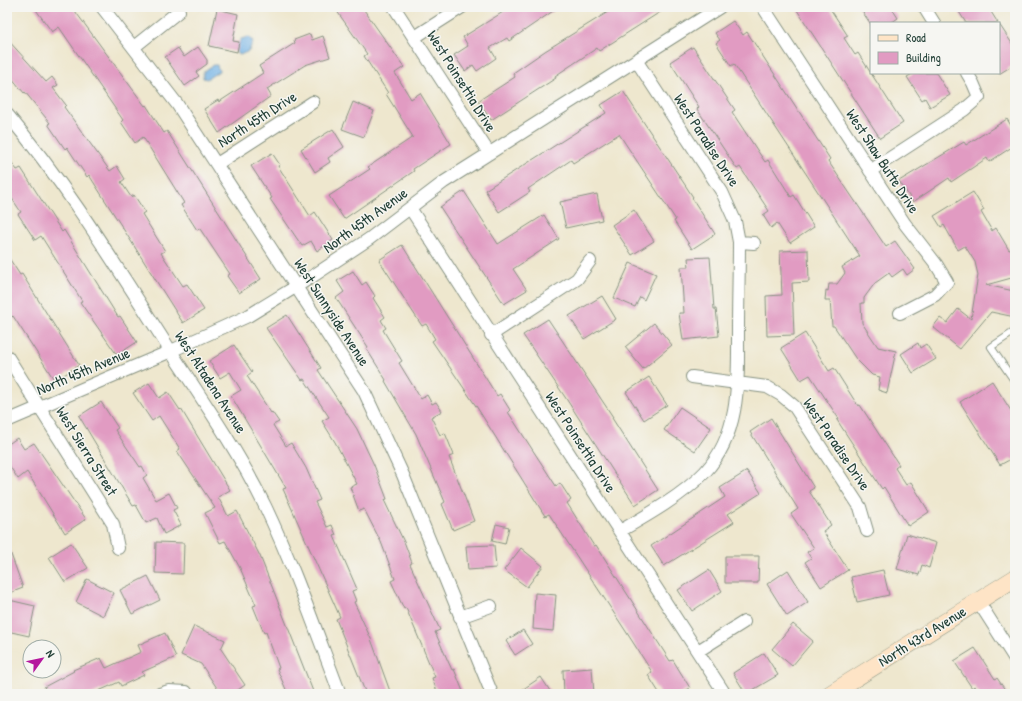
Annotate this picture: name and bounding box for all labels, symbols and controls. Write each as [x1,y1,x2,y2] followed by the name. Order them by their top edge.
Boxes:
[870,22,1000,74] legend
[422,26,502,136] street label: West Poinsettia Drive
[906,29,926,46] text: Road
[906,49,941,66] text: Building
[214,86,300,152] street label: North 45th Drive
[669,89,745,191] street label: West Paradise Drive
[841,105,925,217] street label: West Shaw Butte Drive
[319,182,411,258] street label: North 45th Avenue
[289,254,375,370] street label: West Sunnyside Avenue
[170,327,252,437] street label: West Altadena Avenue
[33,342,133,400] street label: North 45th Avenue
[541,388,621,496] street label: West Poinsettia Drive
[798,394,876,494] street label: West Paradise Drive
[51,402,123,500] street label: West Sierra Street
[874,601,970,671] street label: North 43rd Avenue
[22,639,62,679] north arrow
[43,647,58,660] text: N

